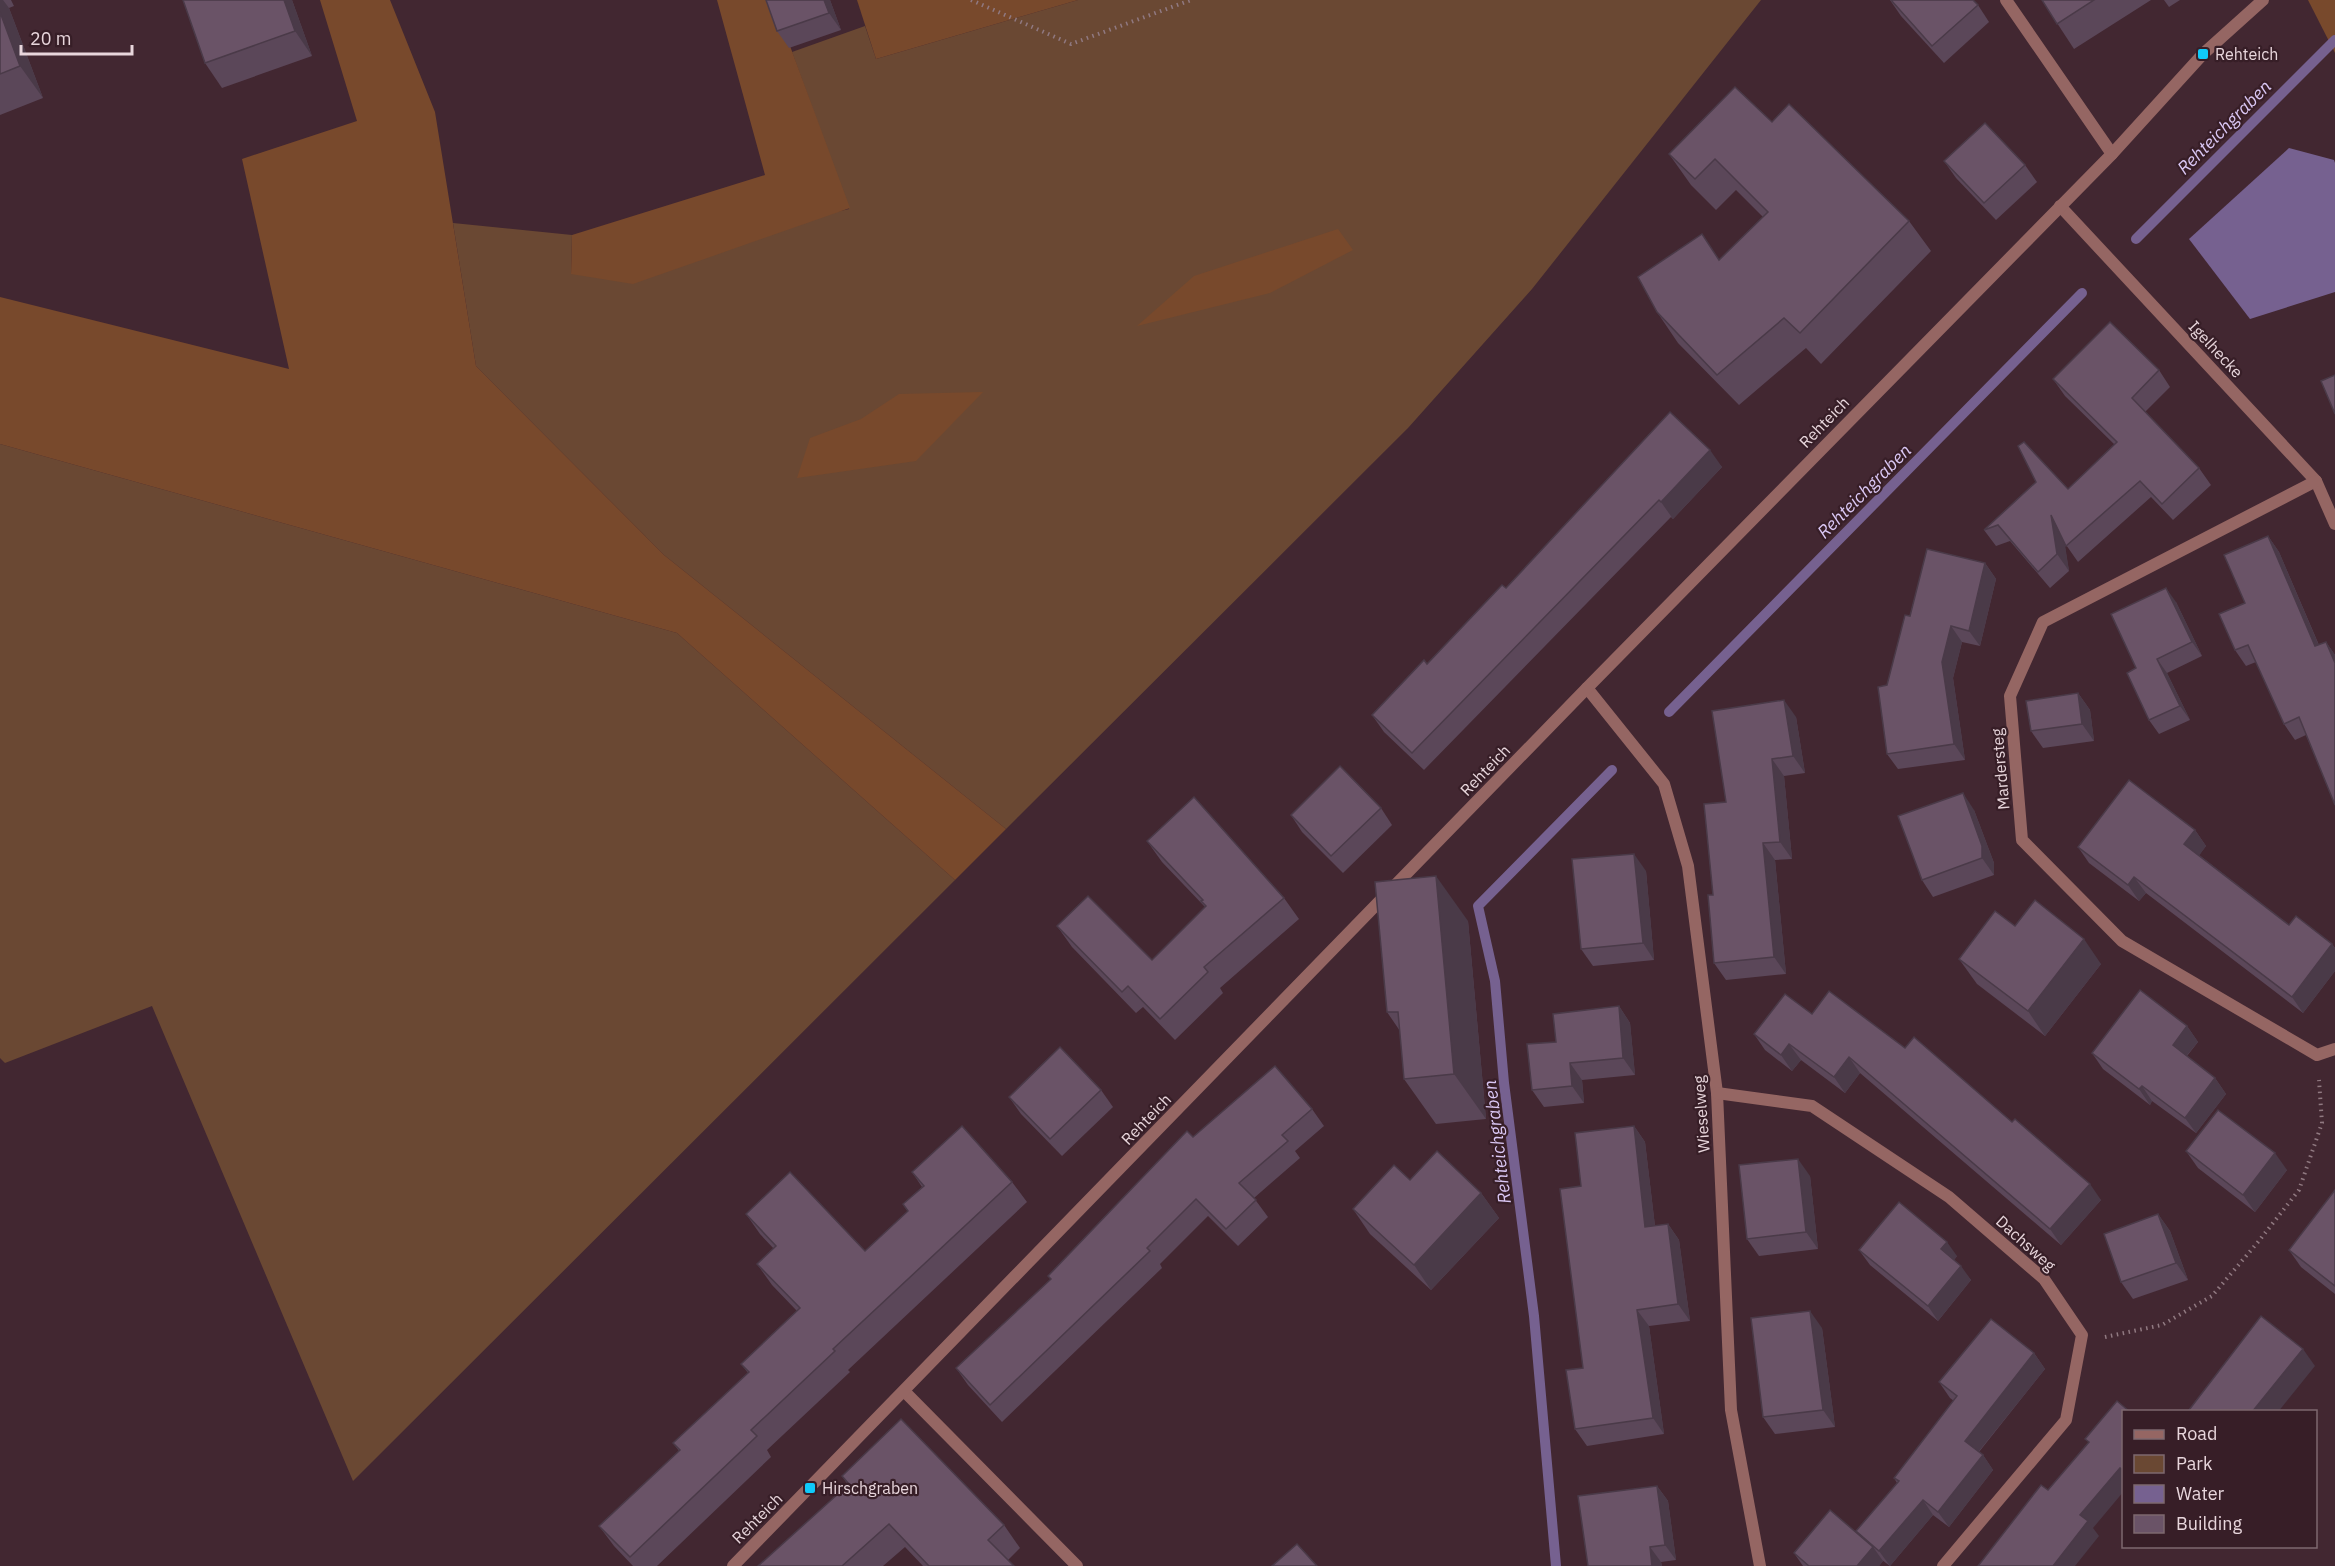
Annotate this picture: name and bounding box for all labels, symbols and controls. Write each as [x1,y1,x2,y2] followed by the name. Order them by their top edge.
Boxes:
[21,18,132,56] scale bar
[30,27,72,50] text: 20 m
[2215,44,2278,64] place label: Rehteich
[2196,47,2210,61] marker: Rehteich
[2172,75,2276,179] water label: Rehteichgraben
[2185,316,2248,382] street label: Igelhecke
[1795,392,1853,452] street label: Rehteich
[1812,439,1916,543] water label: Rehteichgraben
[1986,727,2014,811] street label: Mardersteg
[1456,740,1514,800] street label: Rehteich
[1688,1074,1714,1153] street label: Wieselweg
[1478,1079,1516,1205] water label: Rehteichgraben
[1117,1089,1175,1149] street label: Rehteich
[1992,1211,2060,1275] street label: Dachsweg
[2122,1410,2317,1548] legend
[2176,1422,2217,1445] text: Road
[2176,1452,2213,1475] text: Park
[822,1478,918,1498] place label: Hirschgraben
[803,1481,817,1495] marker: Hirschgraben
[2176,1482,2225,1505] text: Water
[728,1489,786,1547] street label: Rehteich
[2176,1512,2243,1535] text: Building

